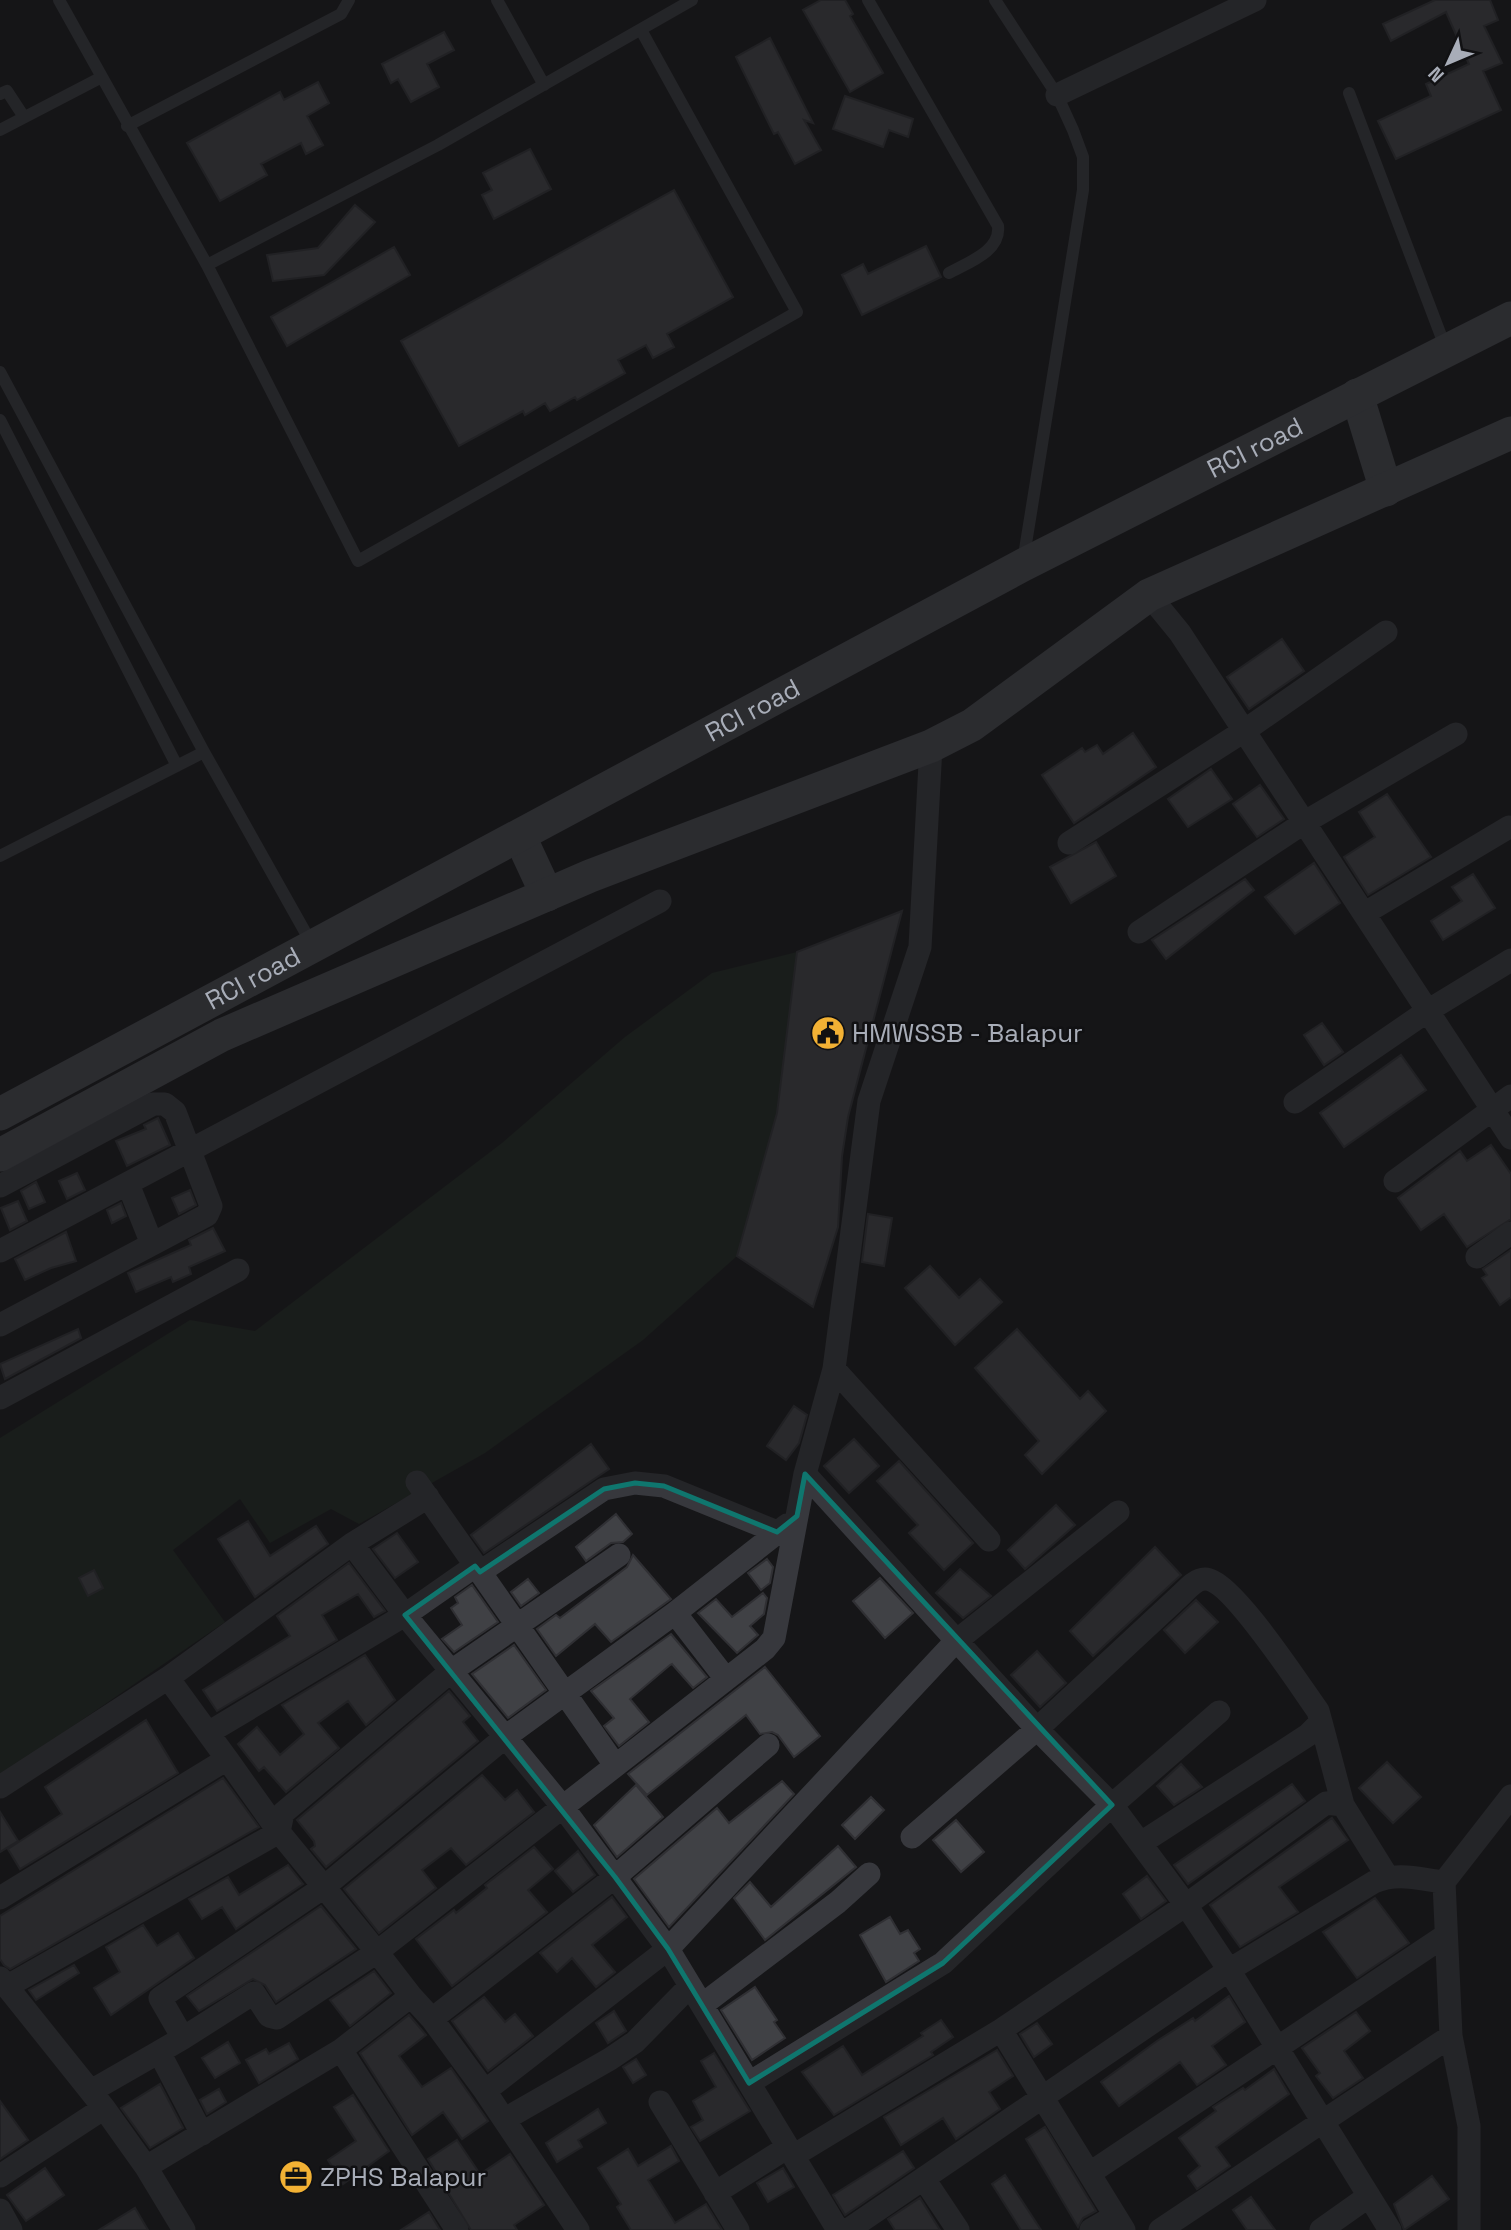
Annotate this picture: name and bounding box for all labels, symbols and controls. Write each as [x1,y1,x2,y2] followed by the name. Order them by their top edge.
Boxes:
[1413,28,1483,98] north arrow
[1423,61,1450,88] text: N
[1201,409,1309,486] street label: RCI road
[699,671,806,749] street label: RCI road
[199,939,306,1018] street label: RCI road
[809,1014,847,1052] public building icon: HMWSSB - Balapur
[852,1016,1083,1050] place label: HMWSSB - Balapur
[277,2158,315,2196] office icon: ZPHS Balapur
[320,2160,486,2194] place label: ZPHS Balapur

